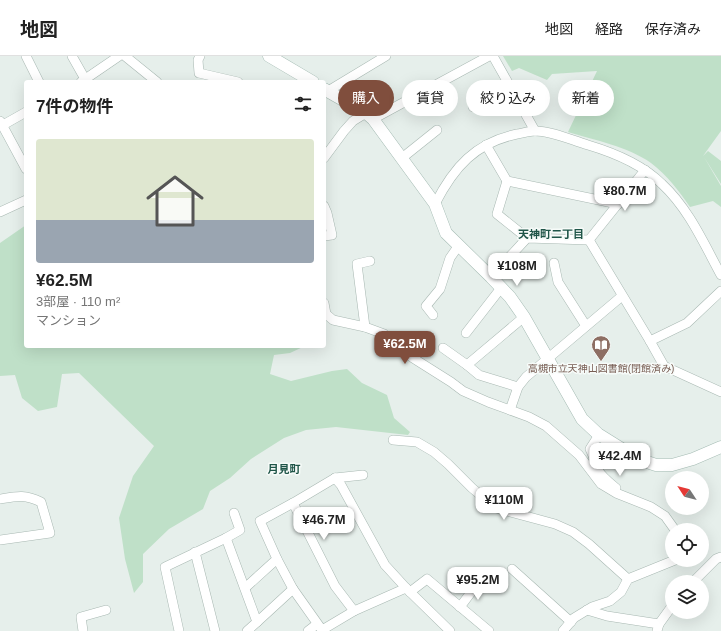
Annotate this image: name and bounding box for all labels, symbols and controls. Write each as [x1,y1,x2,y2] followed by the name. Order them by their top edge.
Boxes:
[20,19,58,40] text: 地図
[545,21,573,37] text: 地図
[595,21,623,37] text: 経路
[645,21,701,37] text: 保存済み
[338,80,394,116] chip: 購入
[402,80,458,116] chip: 賃貸
[466,80,550,116] chip: 絞り込み
[558,80,614,116] chip: 新着
[292,93,314,115] icon: filters
[36,97,113,116] text: 7件の物件
[139,165,211,237] icon: home
[592,178,658,212] pin: ¥80.7M
[603,183,647,198] text: ¥80.7M
[518,228,584,240] district label: 天神町二丁目
[489,253,545,287] pin: ¥108M
[497,258,537,273] text: ¥108M
[36,271,93,290] text: ¥62.5M
[36,294,120,309] text: 3部屋 · 110 m²
[36,313,101,328] text: マンション
[372,331,438,365] pin: ¥62.5M
[590,334,612,362] library icon: 高槻市立天神山図書館(閉館済み)
[383,336,427,351] text: ¥62.5M
[528,363,674,374] place label: 高槻市立天神山図書館(閉館済み)
[587,443,653,477] pin: ¥42.4M
[598,448,642,463] text: ¥42.4M
[268,463,301,475] district label: 月見町
[665,471,709,515] north arrow
[665,471,709,619] map controls
[476,487,532,521] pin: ¥110M
[484,492,524,507] text: ¥110M
[291,507,357,541] pin: ¥46.7M
[302,512,346,527] text: ¥46.7M
[665,523,709,567] button: locate
[445,567,511,601] pin: ¥95.2M
[456,572,500,587] text: ¥95.2M
[665,575,709,619] button: layers

